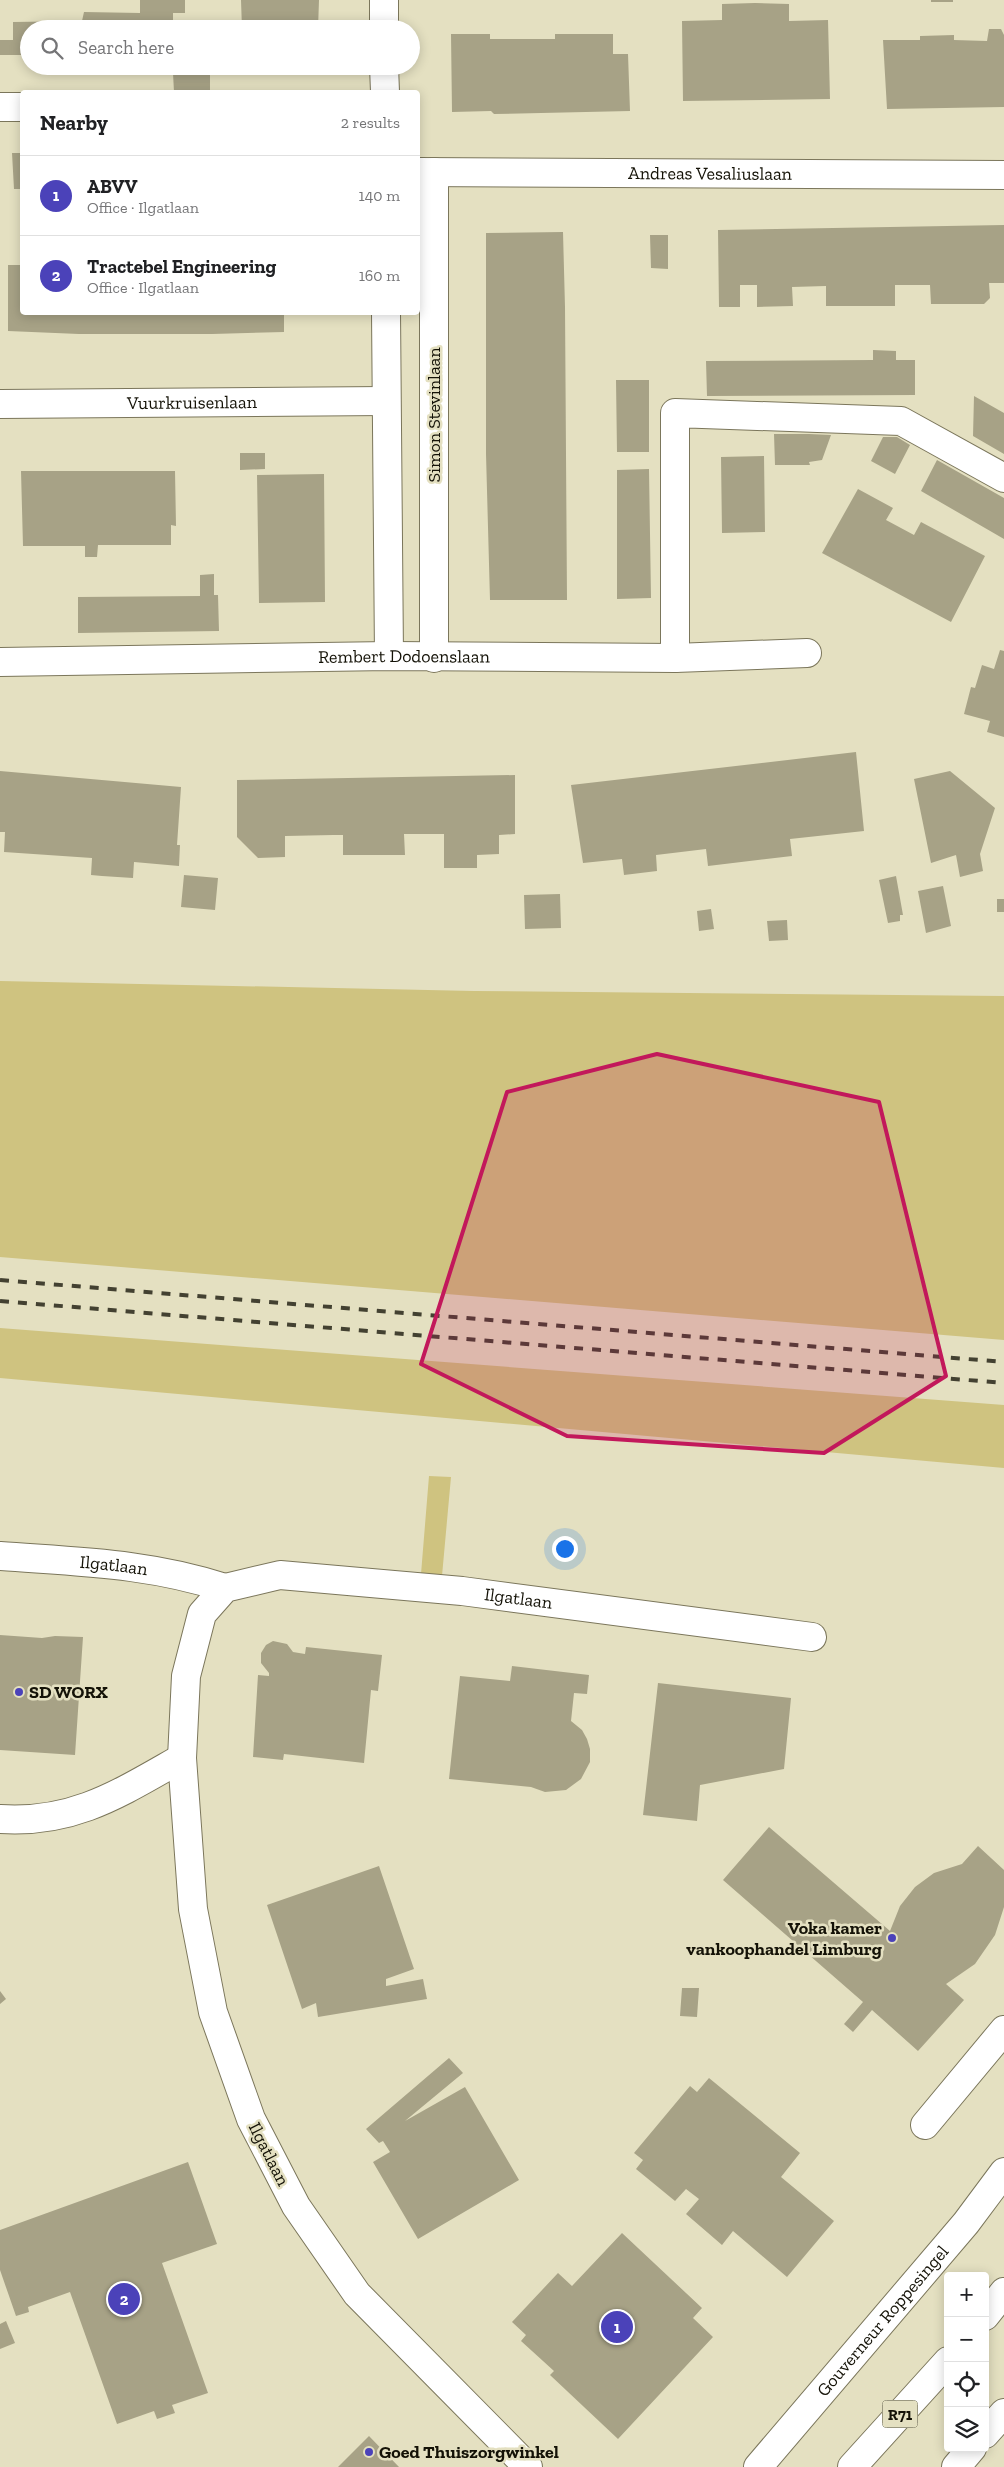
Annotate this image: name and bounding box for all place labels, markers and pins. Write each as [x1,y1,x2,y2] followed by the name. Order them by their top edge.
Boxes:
[29,1681,108,1703] place label: SD WORX
[13,1686,25,1698] marker: SD WORX
[686,1917,882,1960] place label: Voka kamer vankoophandel Limburg
[886,1932,898,1944] marker: Voka kamer vankoophandel Limburg
[108,2280,140,2318] pin: 2
[601,2308,633,2346] pin: 1
[379,2441,559,2463] place label: Goed Thuiszorgwinkel
[363,2446,375,2458] marker: Goed Thuiszorgwinkel

